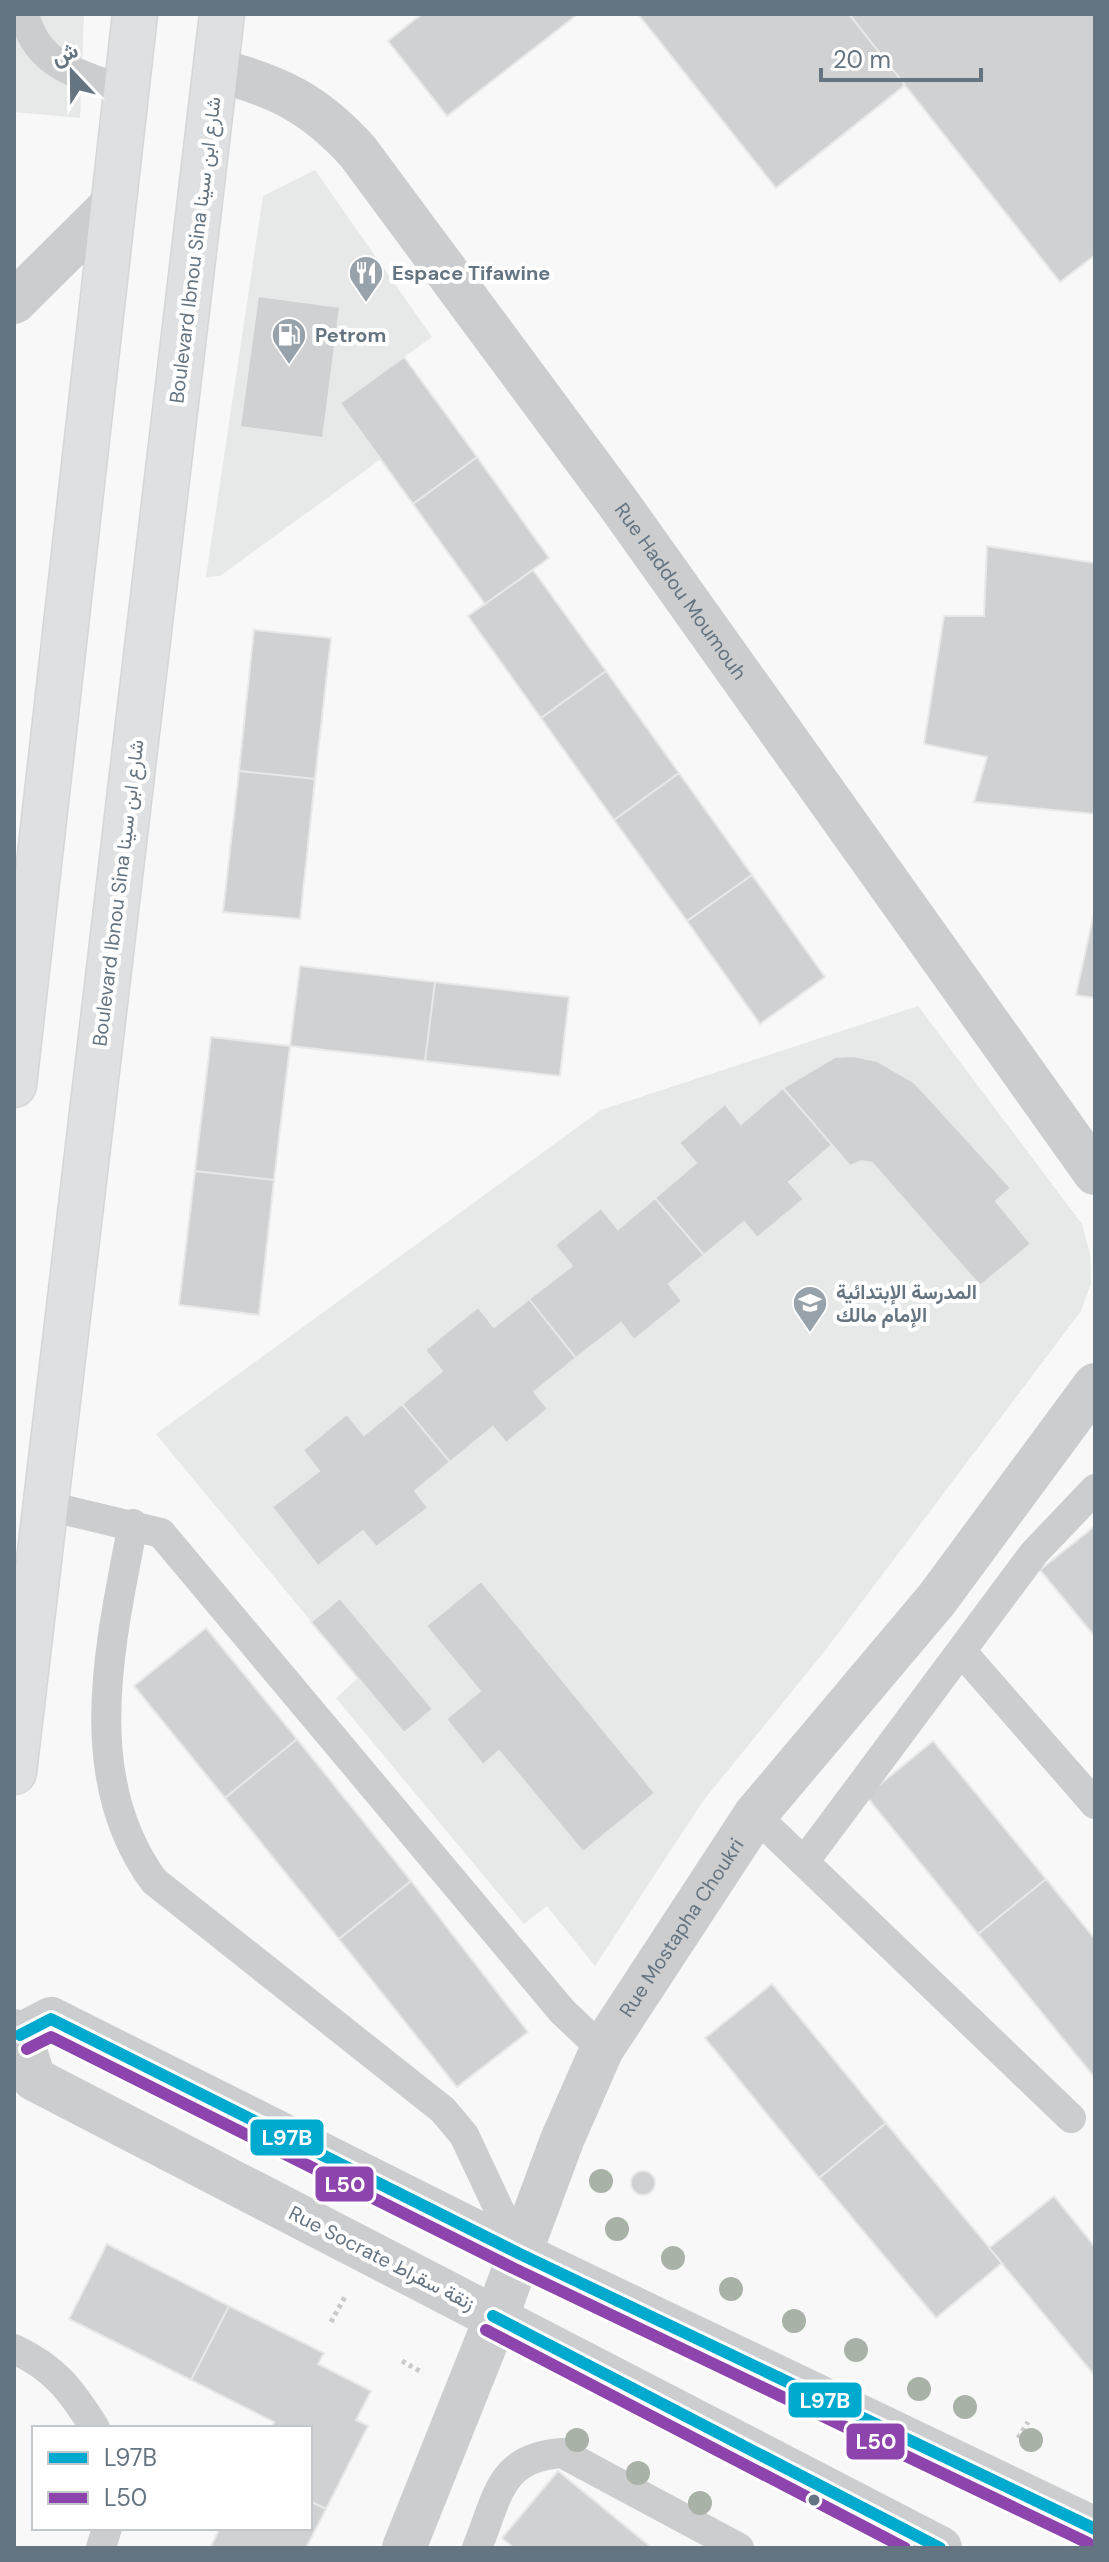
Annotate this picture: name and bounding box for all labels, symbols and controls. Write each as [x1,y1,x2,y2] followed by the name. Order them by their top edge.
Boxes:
[32,32,112,112] north arrow
[821,32,981,82] scale bar
[47,36,82,72] text: ش
[833,44,891,75] text: 20 m
[163,95,228,405] street label: Boulevard Ibnou Sina شارع ابن سينا
[347,254,385,304] restaurant icon: Espace Tifawine
[392,260,550,286] place label: Espace Tifawine
[270,316,308,366] fuel station icon: Petrom
[315,322,386,348] place label: Petrom
[609,498,753,685] street label: Rue Haddou Moumouh
[86,738,151,1048] street label: Boulevard Ibnou Sina شارع ابن سينا
[836,1279,977,1328] place label: المدرسة الإبتدائية الإمام مالك
[791,1284,829,1334] school or university icon: المدرسة الإبتدائية الإمام مالك
[613,1833,749,2022] street label: Rue Mostapha Choukri
[249,2118,325,2157] line badge: L97B
[262,2123,312,2152] text: L97B
[314,2165,375,2203] line badge: L50
[325,2170,365,2199] text: L50
[285,2200,479,2316] street label: Rue Socrate زنقة سقراط
[787,2381,863,2419] line badge: L97B
[800,2386,850,2415] text: L97B
[845,2422,906,2461] line badge: L50
[32,2426,312,2530] legend
[856,2427,896,2456] text: L50
[104,2442,157,2473] text: L97B
[104,2482,147,2513] text: L50
[806,2492,822,2508] unlabelled marker

